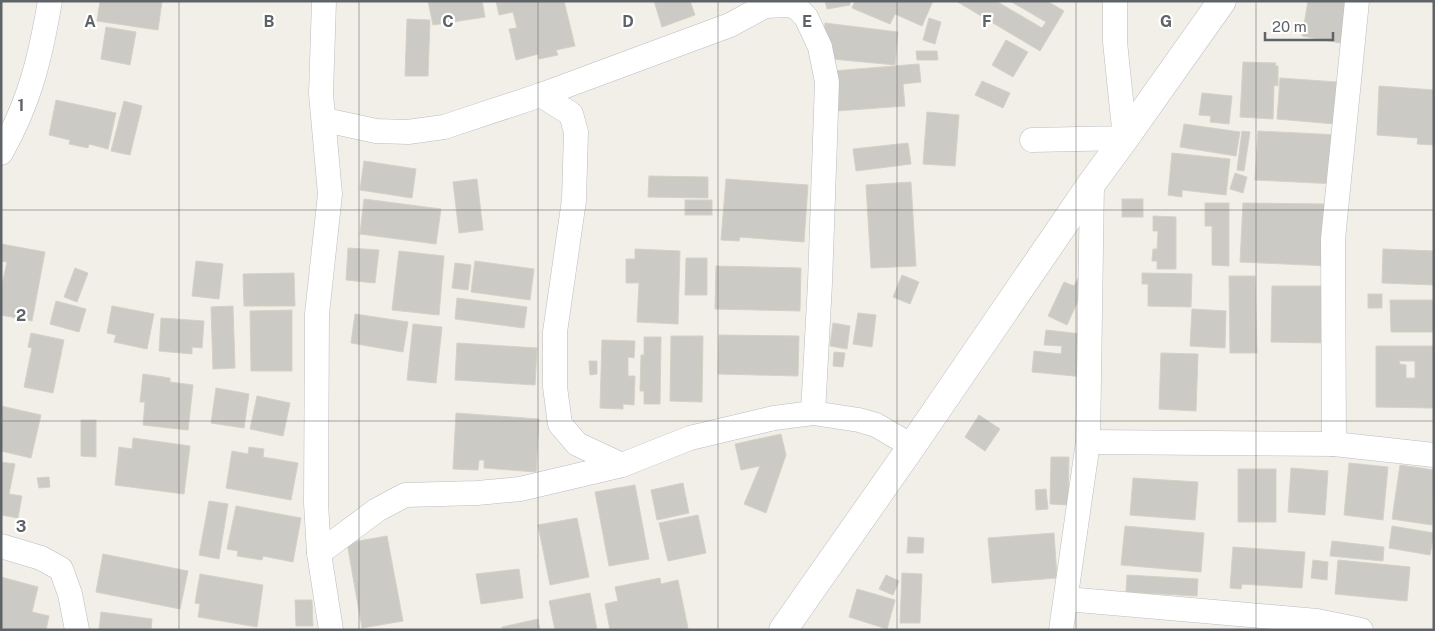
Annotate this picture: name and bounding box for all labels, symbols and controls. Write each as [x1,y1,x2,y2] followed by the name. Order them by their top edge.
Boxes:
[1265,10,1332,42] scale bar
[84,12,96,31] text: A
[264,12,275,31] text: B
[442,12,454,31] text: C
[622,12,634,31] text: D
[802,12,812,31] text: E
[982,12,992,31] text: F
[1160,12,1172,31] text: G
[1272,18,1307,35] text: 20 m
[18,96,24,115] text: 1
[16,306,26,325] text: 2
[16,517,26,536] text: 3

